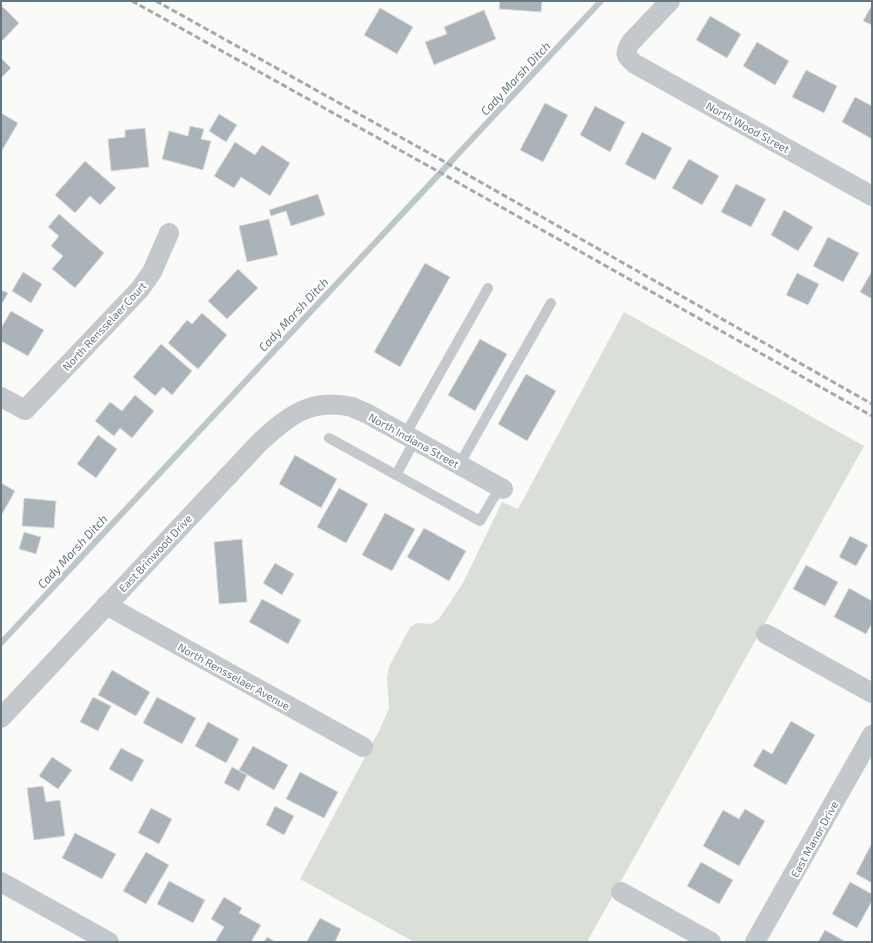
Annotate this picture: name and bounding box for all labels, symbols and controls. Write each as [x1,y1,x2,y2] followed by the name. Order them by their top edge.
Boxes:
[477,38,553,118] water label: Cady Marsh Ditch
[704,99,792,155] street label: North Wood Street
[255,274,331,354] water label: Cady Marsh Ditch
[59,279,149,373] street label: North Rensselaer Court
[367,410,461,470] street label: North Indiana Street
[34,511,110,591] water label: Cady Marsh Ditch
[116,512,194,594] street label: East Brinwood Drive
[176,640,292,712] street label: North Rensselaer Avenue
[788,798,840,880] street label: East Manor Drive

